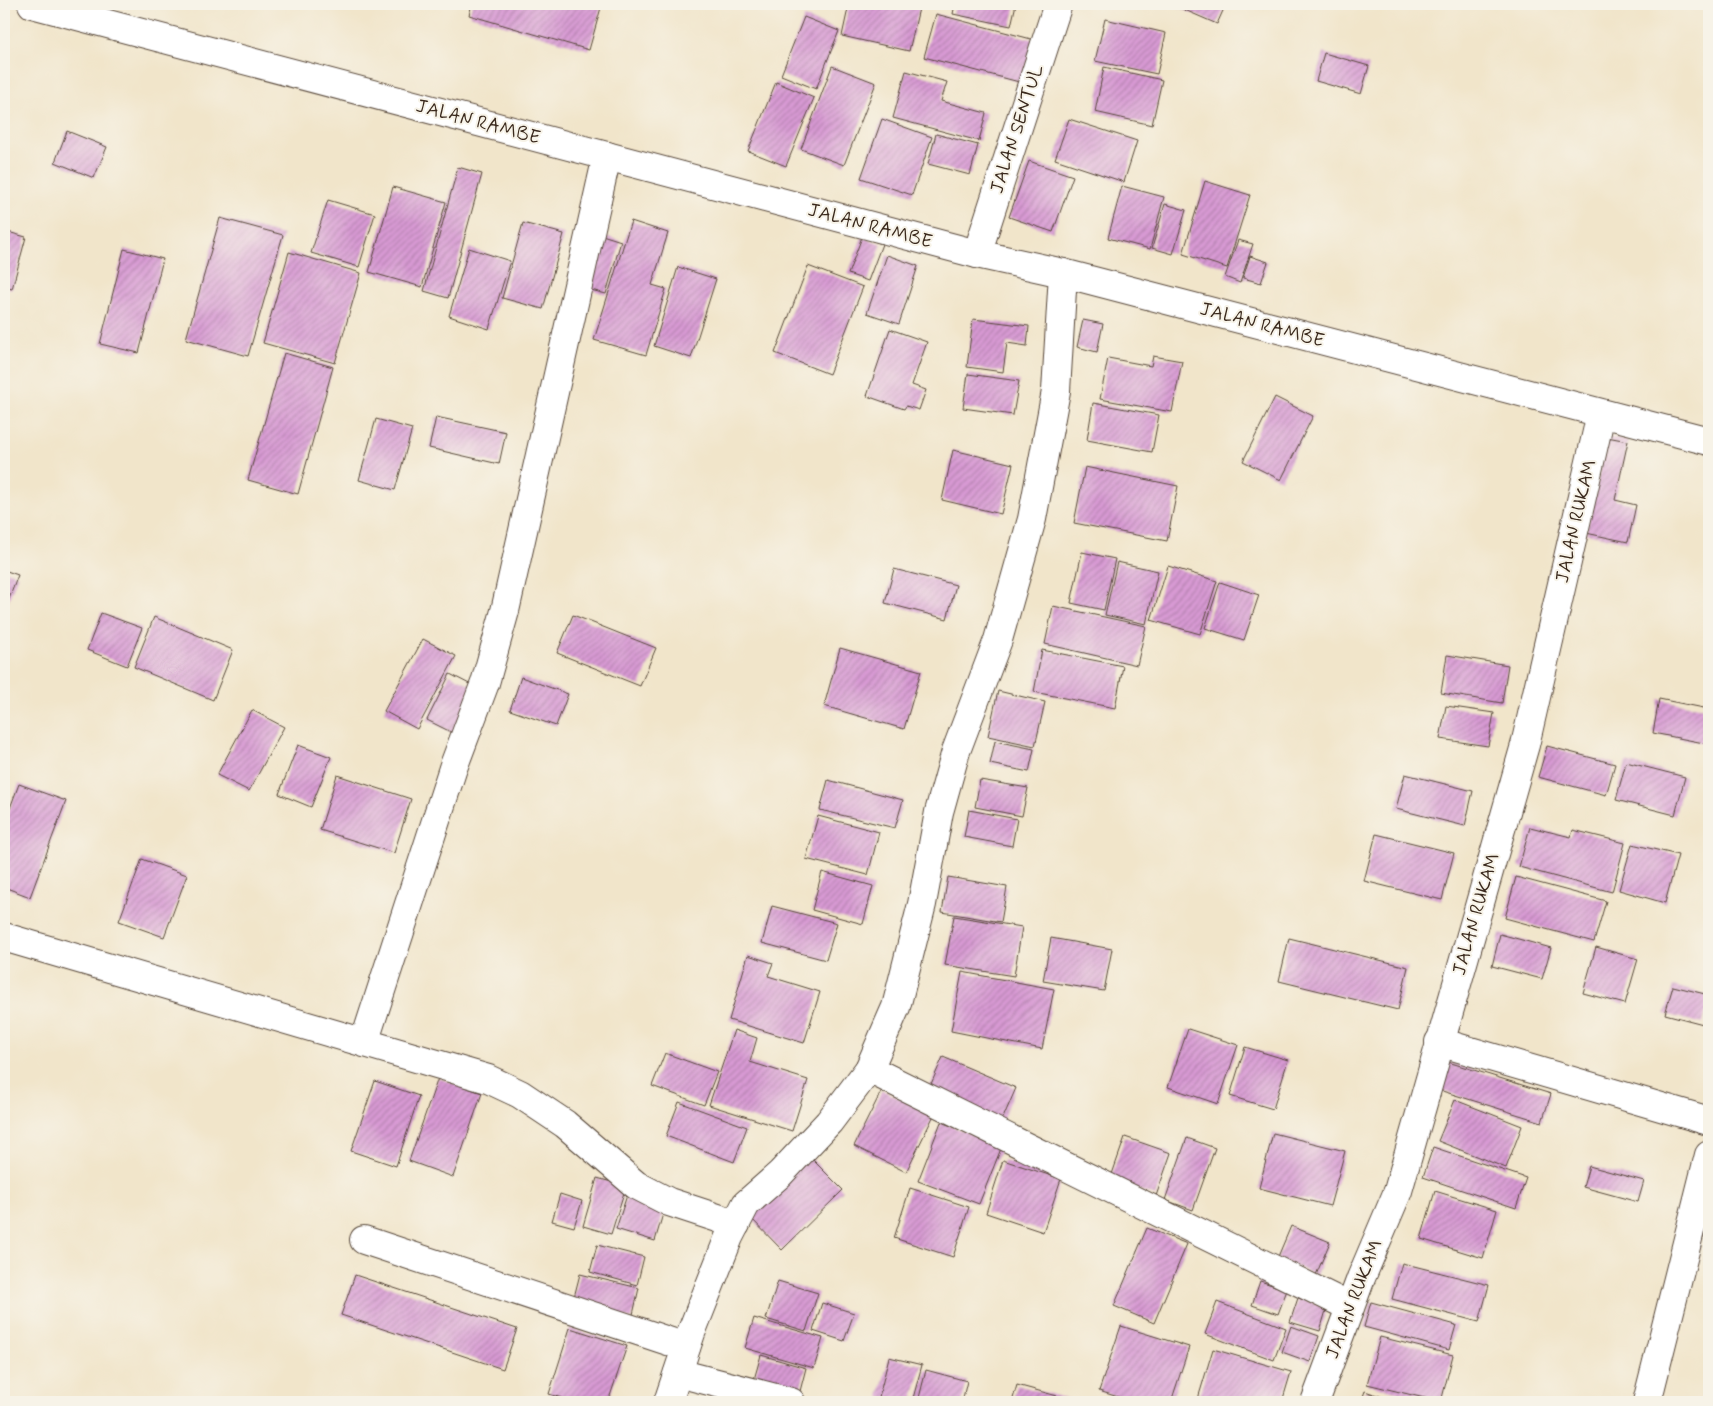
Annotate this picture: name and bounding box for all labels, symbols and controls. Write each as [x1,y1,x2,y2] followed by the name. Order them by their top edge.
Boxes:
[984,61,1050,197] street label: JALAN SENTUL
[413,93,543,151] street label: JALAN RAMBE
[805,197,935,255] street label: JALAN RAMBE
[1197,296,1327,354] street label: JALAN RAMBE
[1550,457,1602,585] street label: JALAN RUKAM
[1447,850,1505,978] street label: JALAN RUKAM
[1320,1236,1388,1362] street label: JALAN RUKAM

